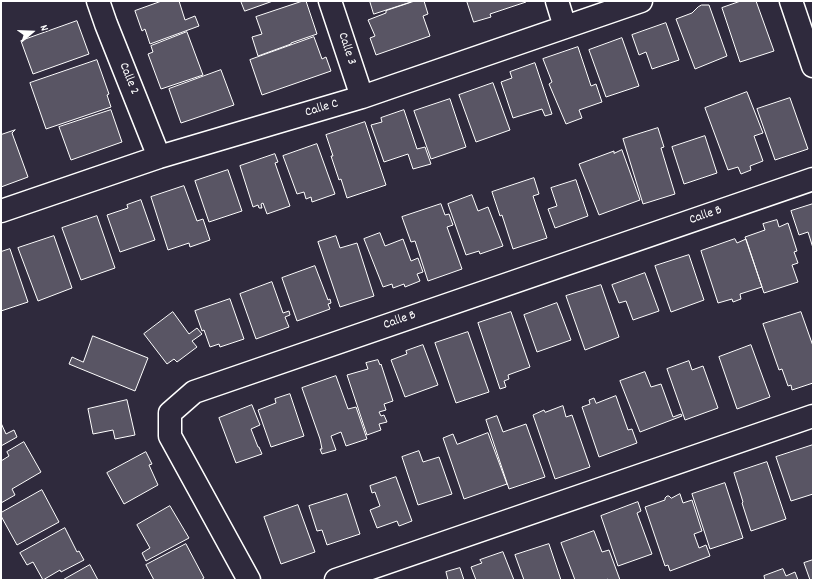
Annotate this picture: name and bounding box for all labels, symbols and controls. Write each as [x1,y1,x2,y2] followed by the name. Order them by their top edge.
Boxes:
[12,12,52,52] north arrow
[35,23,52,33] text: N
[333,31,359,67] street label: Calle 3
[115,61,141,97] street label: Calle 2
[304,97,340,121] street label: Calle C
[688,203,724,229] street label: Calle B
[382,308,418,334] street label: Calle B

